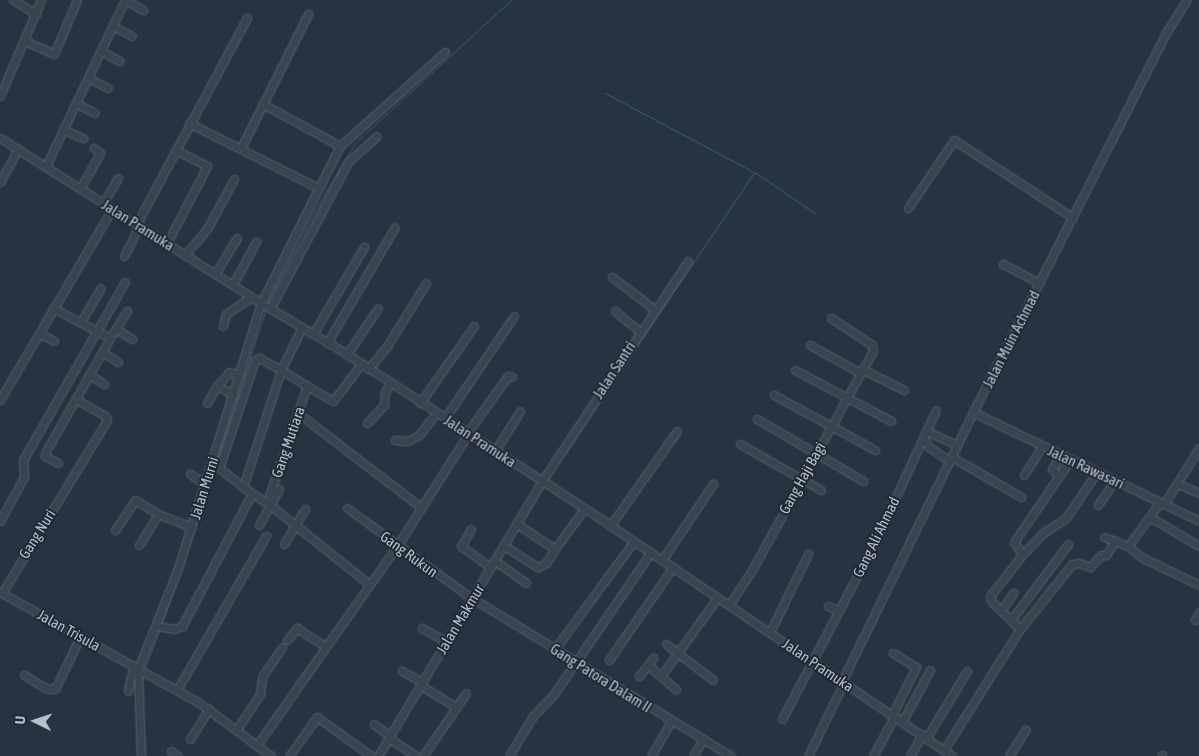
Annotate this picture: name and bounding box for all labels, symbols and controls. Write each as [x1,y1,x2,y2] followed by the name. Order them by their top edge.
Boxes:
[98,196,178,254] street label: Jalan Pramuka
[979,287,1043,391] street label: Jalan Muin Achmad
[589,338,639,402] street label: Jalan Santri
[267,404,309,480] street label: Gang Mutiara
[441,411,519,471] street label: Jalan Pramuka
[775,439,829,517] street label: Gang Haji Bagi
[1045,441,1127,493] street label: Jalan Rawasari
[186,455,222,521] street label: Jalan Murni
[849,494,903,580] street label: Gang Ali Ahmad
[15,506,59,562] street label: Gang Nuri
[377,527,441,581] street label: Gang Rukun
[432,581,488,657] street label: Jalan Makmur
[34,605,104,655] street label: Jalan Trisula
[779,635,857,695] street label: Jalan Pramuka
[547,640,655,716] street label: Gang Patora Dalam II
[10,696,60,746] north arrow
[12,715,28,725] text: U

